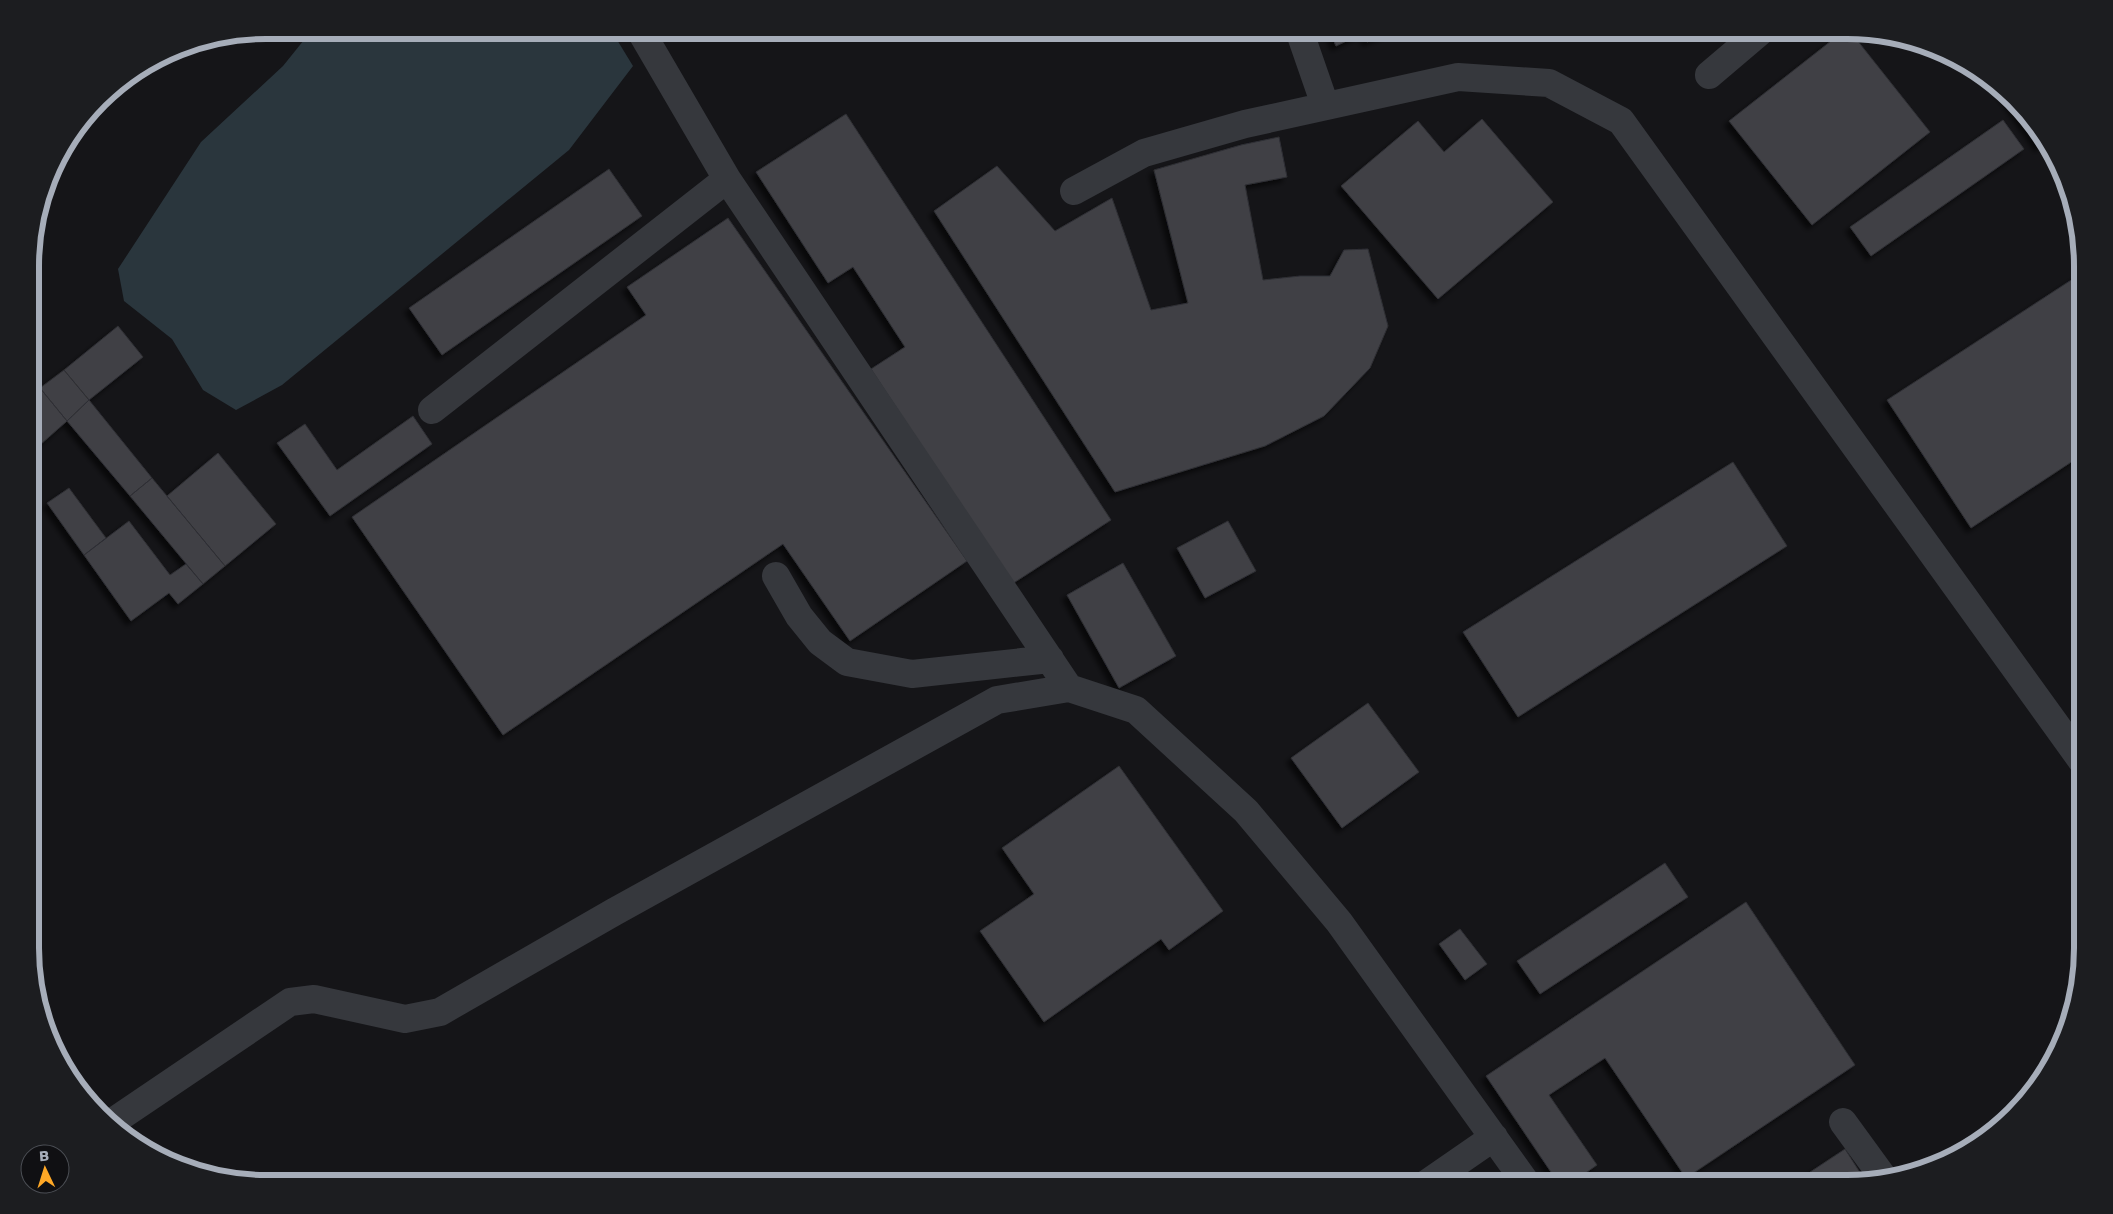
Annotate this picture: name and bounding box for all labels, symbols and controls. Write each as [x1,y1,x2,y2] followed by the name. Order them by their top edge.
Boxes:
[20,1144,70,1194] north arrow
[39,1148,50,1165] text: B

